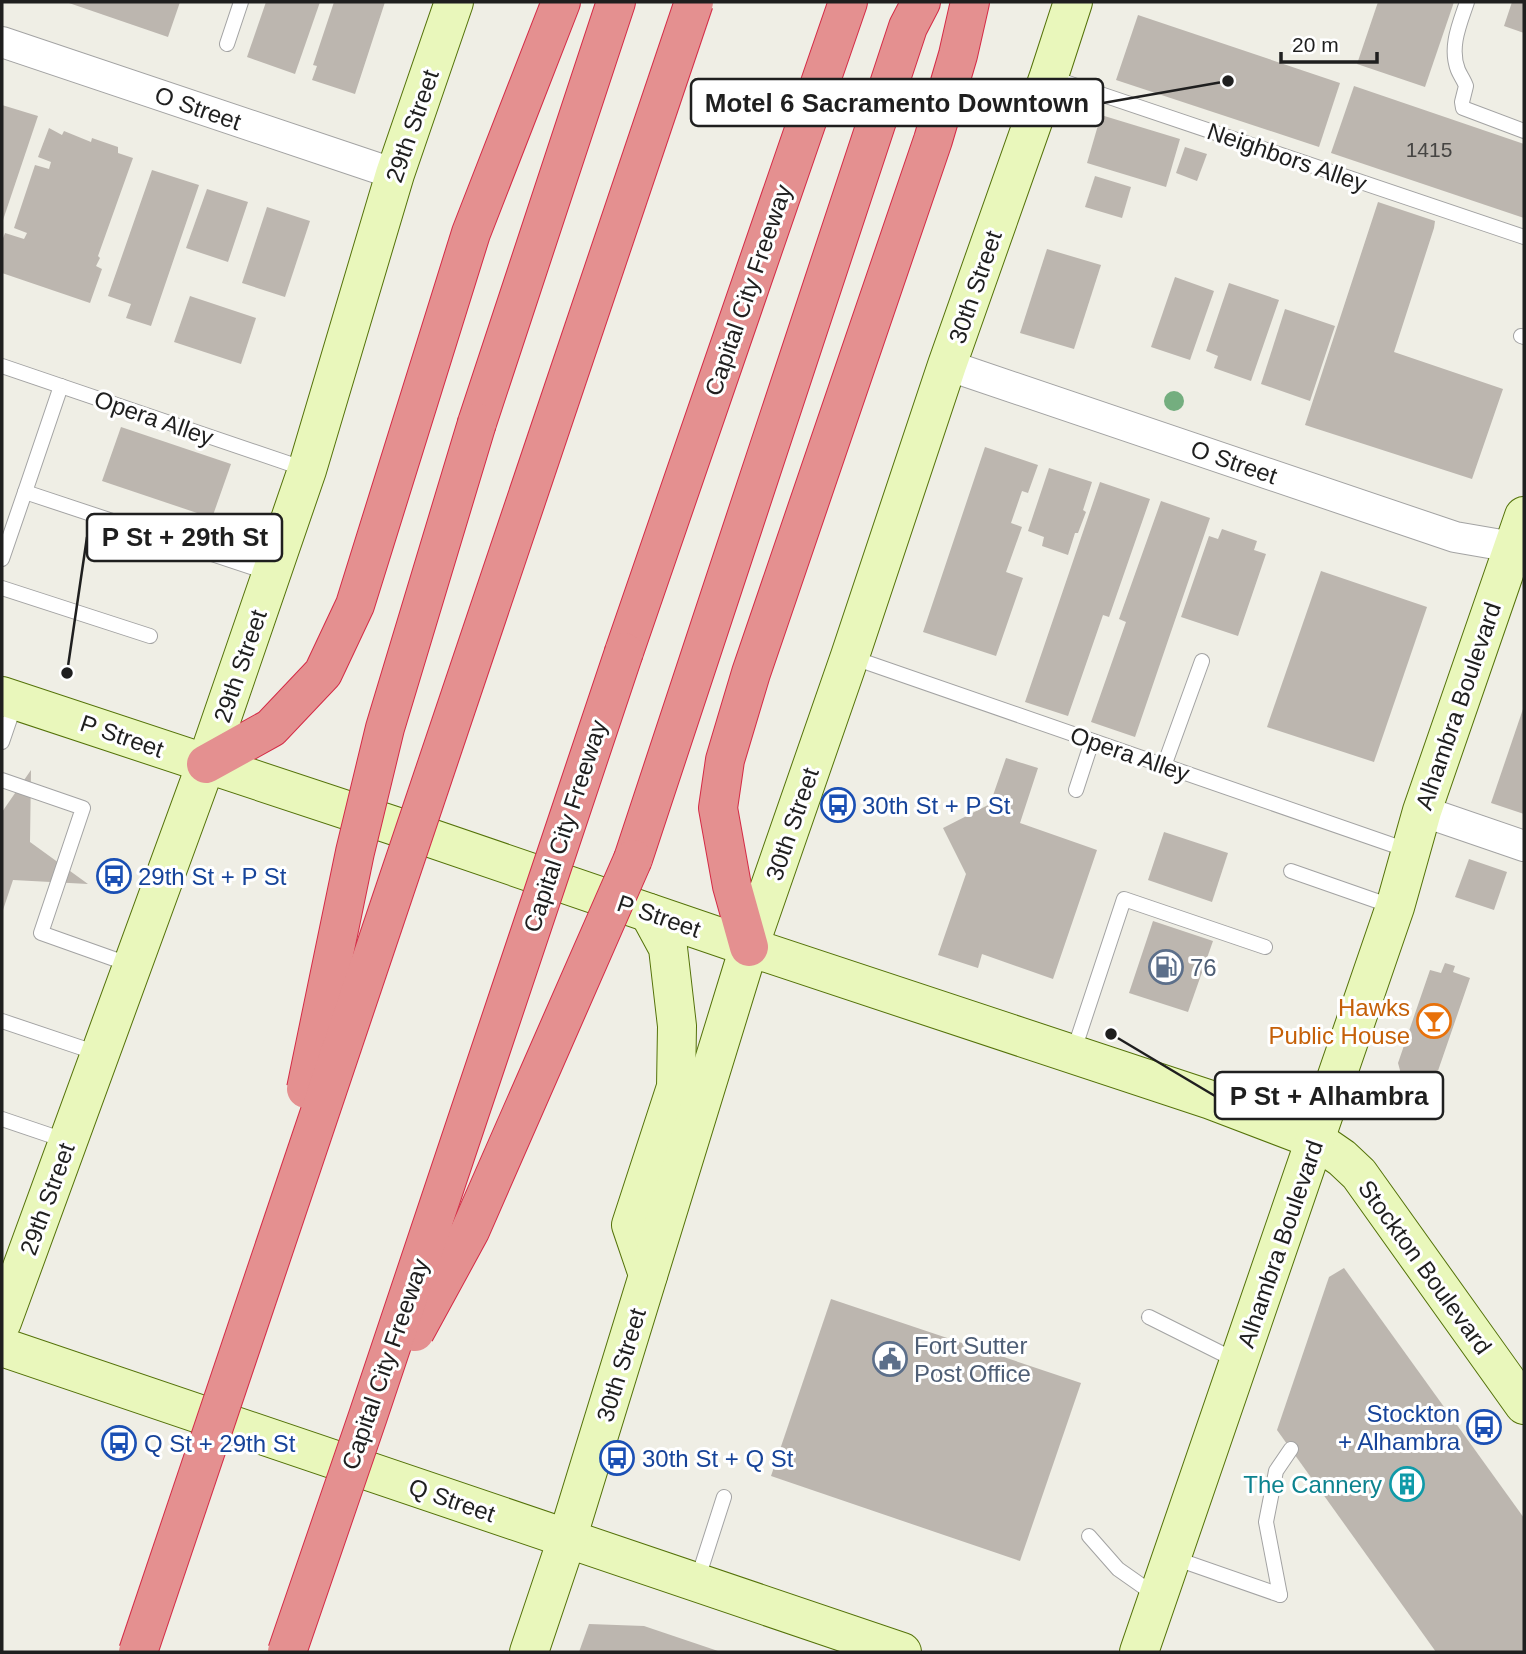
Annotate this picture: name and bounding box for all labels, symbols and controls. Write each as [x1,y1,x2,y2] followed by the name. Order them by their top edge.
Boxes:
[1281,21,1377,65] scale bar
[1292,33,1339,56] text: 20 m
[380,66,444,186] street label: 29th Street
[691,79,1103,126] callout: Motel 6 Sacramento Downtown
[151,81,245,135] street label: O Street
[705,88,1089,118] text: Motel 6 Sacramento Downtown
[1204,117,1370,197] street label: Neighbors Alley
[1406,138,1452,161] house number: 1415
[699,181,797,399] street label: Capital City Freeway
[943,227,1007,347] street label: 30th Street
[91,385,217,451] street label: Opera Alley
[1187,435,1281,489] street label: O Street
[87,514,282,561] callout: P St + 29th St
[102,522,269,552] text: P St + 29th St
[1410,599,1506,813] street label: Alhambra Boulevard
[208,606,272,726] street label: 29th Street
[77,709,167,763] street label: P Street
[518,717,612,935] street label: Capital City Freeway
[1067,721,1193,787] street label: Opera Alley
[760,764,824,884] street label: 30th Street
[819,786,857,824] bus stop icon: 30th St + P St
[862,792,1011,819] place label: 30th St + P St
[95,857,133,895] bus stop icon: 29th St + P St
[138,863,287,890] place label: 29th St + P St
[614,889,704,943] street label: P Street
[1147,948,1185,986] fuel station icon: 76
[1190,954,1217,981] place label: 76
[1269,994,1410,1049] place label: Hawks Public House
[1415,1002,1453,1040] bar icon: Hawks Public House
[1215,1072,1443,1119] callout: P St + Alhambra
[1230,1081,1429,1111] text: P St + Alhambra
[1232,1137,1328,1351] street label: Alhambra Boulevard
[14,1139,80,1259] street label: 29th Street
[1353,1175,1497,1359] street label: Stockton Boulevard
[336,1255,434,1473] street label: Capital City Freeway
[591,1305,651,1425] street label: 30th Street
[914,1332,1031,1387] place label: Fort Sutter Post Office
[871,1340,909,1378] public building icon: Fort Sutter Post Office
[1338,1400,1461,1455] place label: Stockton + Alhambra
[1465,1408,1503,1446] bus stop icon: Stockton + Alhambra
[100,1424,138,1462] bus stop icon: Q St + 29th St
[144,1430,296,1457] place label: Q St + 29th St
[598,1439,636,1477] bus stop icon: 30th St + Q St
[642,1445,794,1472] place label: 30th St + Q St
[1388,1465,1426,1503] building icon: The Cannery
[1243,1471,1382,1498] place label: The Cannery
[405,1473,499,1527] street label: Q Street

